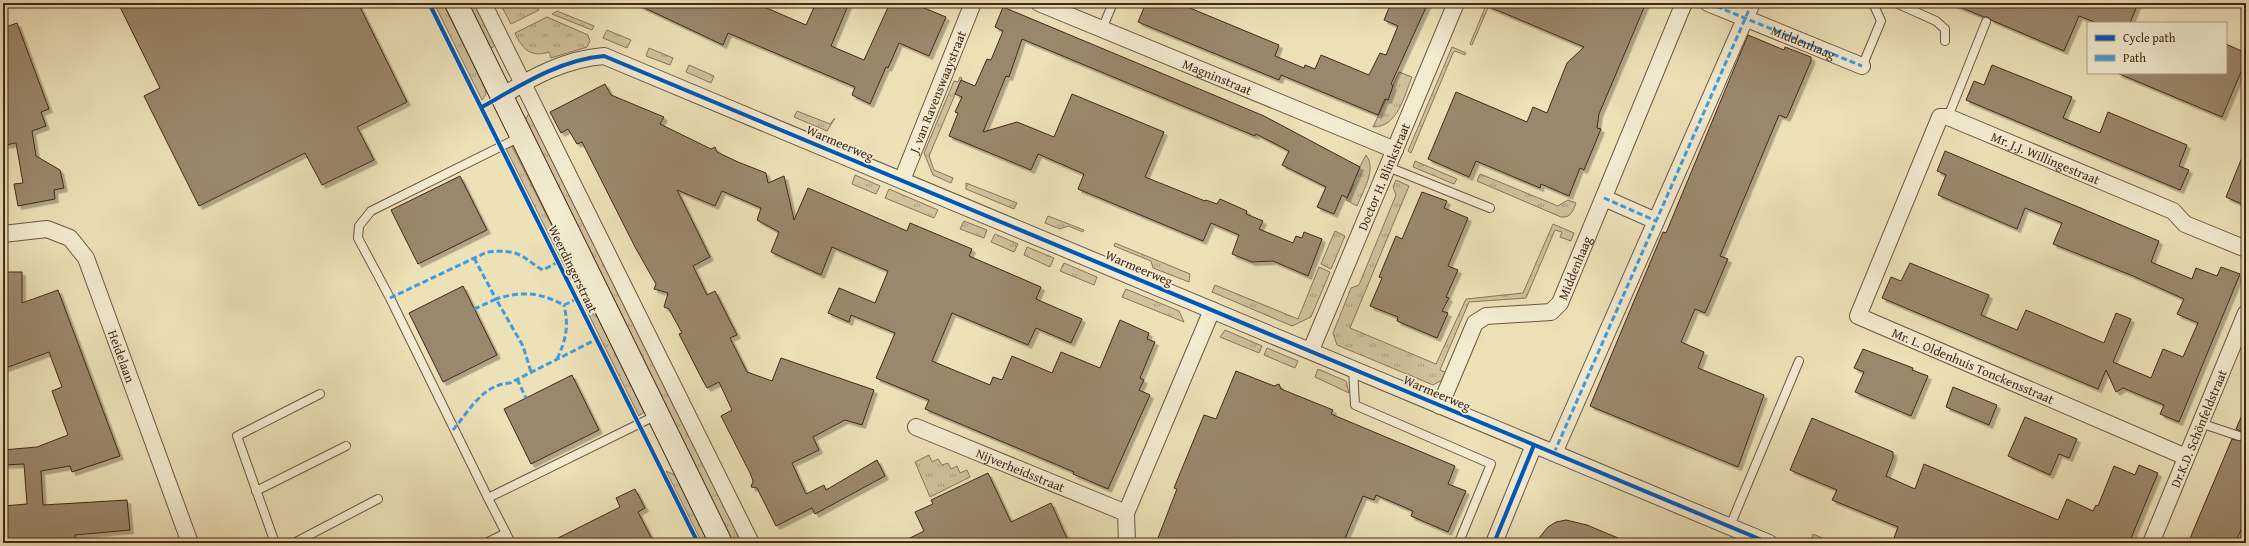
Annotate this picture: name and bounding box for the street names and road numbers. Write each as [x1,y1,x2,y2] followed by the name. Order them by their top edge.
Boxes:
[1768,20,1839,64] street label: Middenhaag
[903,27,971,158] street label: J. van Ravenswaaystraat
[1180,54,1255,100] street label: Magninstraat
[1353,119,1415,233] street label: Doctor H. Blinkstraat
[803,120,877,166] street label: Warmeerweg
[1988,127,2103,189] street label: Mr. J.J. Willingestraat
[543,222,603,317] street label: Weerdingerstraat
[1553,232,1596,303] street label: Middenhaag
[1102,245,1176,291] street label: Warmeerweg
[1889,323,2057,409] street label: Mr. L. Oldenhuis Tonckensstraat
[103,327,140,386] street label: Heidelaan
[2165,366,2231,490] street label: Dr.K.D. Schönfeldstraat
[1400,370,1474,416] street label: Warmeerweg
[973,443,1068,497] street label: Nijverheidsstraat

